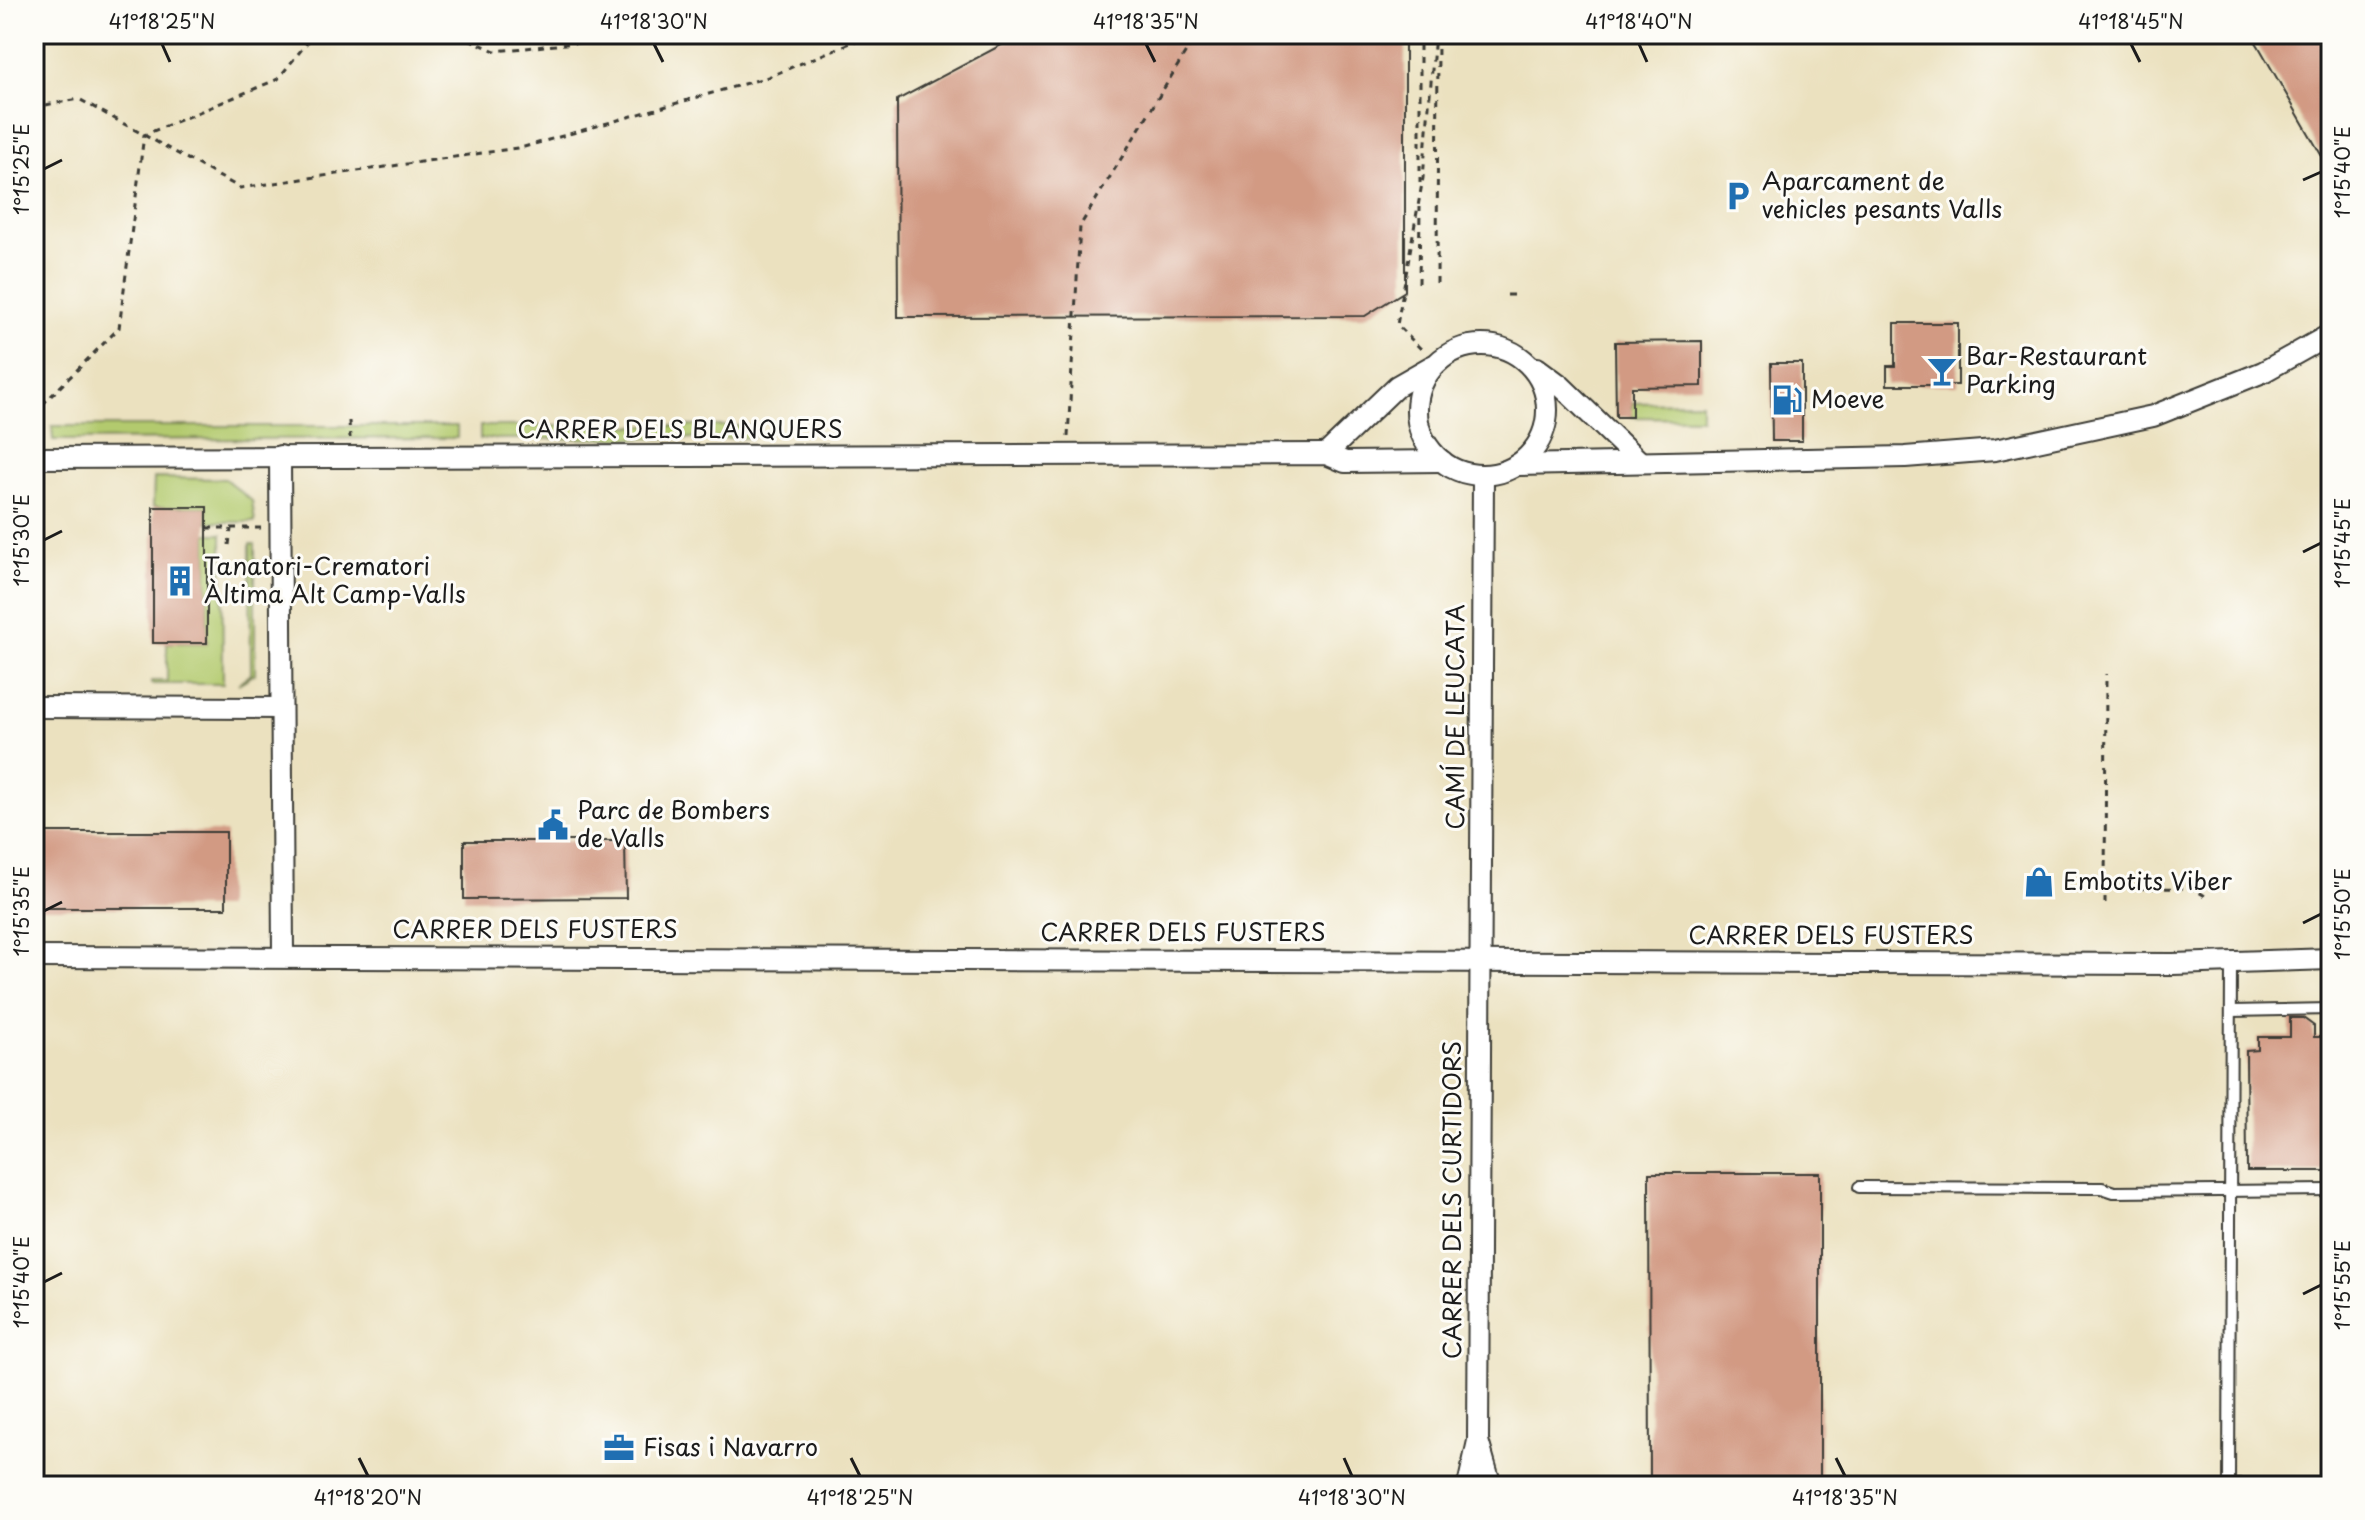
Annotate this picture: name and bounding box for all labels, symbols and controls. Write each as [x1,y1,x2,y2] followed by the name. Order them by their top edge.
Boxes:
[109,6,215,36] text: 41°18'25"N
[600,6,708,36] text: 41°18'30"N
[1093,6,1199,36] text: 41°18'35"N
[1585,6,1693,36] text: 41°18'40"N
[2078,6,2184,36] text: 41°18'45"N
[6,123,36,215] text: 1°15'25"E
[2327,126,2357,218] text: 1°15'40"E
[1762,162,2002,226] place label: Aparcament de vehicles pesants Valls
[1721,179,1755,213] parking icon: Aparcament de vehicles pesants Valls
[1966,337,2147,401] place label: Bar-Restaurant Parking
[1925,354,1959,388] bar icon: Bar-Restaurant Parking
[1811,380,1885,416] place label: Moeve
[1770,383,1804,417] fuel station icon: Moeve
[517,410,843,446] street label: CARRER DELS BLANQUERS
[6,494,36,586] text: 1°15'30"E
[2327,498,2357,588] text: 1°15'45"E
[204,547,466,611] place label: Tanatori-Crematori Àltima Alt Camp-Valls
[163,564,197,598] building icon: Tanatori-Crematori Àltima Alt Camp-Valls
[1436,604,1472,830] street label: CAMÍ DE LEUCATA
[577,791,770,855] place label: Parc de Bombers de Valls
[536,808,570,842] public building icon: Parc de Bombers de Valls
[2063,862,2233,898] place label: Embotits Viber
[2022,865,2056,899] shop icon: Embotits Viber
[6,866,36,956] text: 1°15'35"E
[2327,868,2357,960] text: 1°15'50"E
[392,910,678,946] street label: CARRER DELS FUSTERS
[1040,913,1326,949] street label: CARRER DELS FUSTERS
[1688,916,1974,952] street label: CARRER DELS FUSTERS
[1433,1041,1469,1359] street label: CARRER DELS CURTIDORS
[6,1236,36,1328] text: 1°15'40"E
[2327,1240,2357,1330] text: 1°15'55"E
[643,1428,818,1464] place label: Fisas i Navarro
[602,1431,636,1465] office icon: Fisas i Navarro
[314,1482,422,1512] text: 41°18'20"N
[807,1482,913,1512] text: 41°18'25"N
[1298,1482,1406,1512] text: 41°18'30"N
[1792,1482,1898,1512] text: 41°18'35"N

